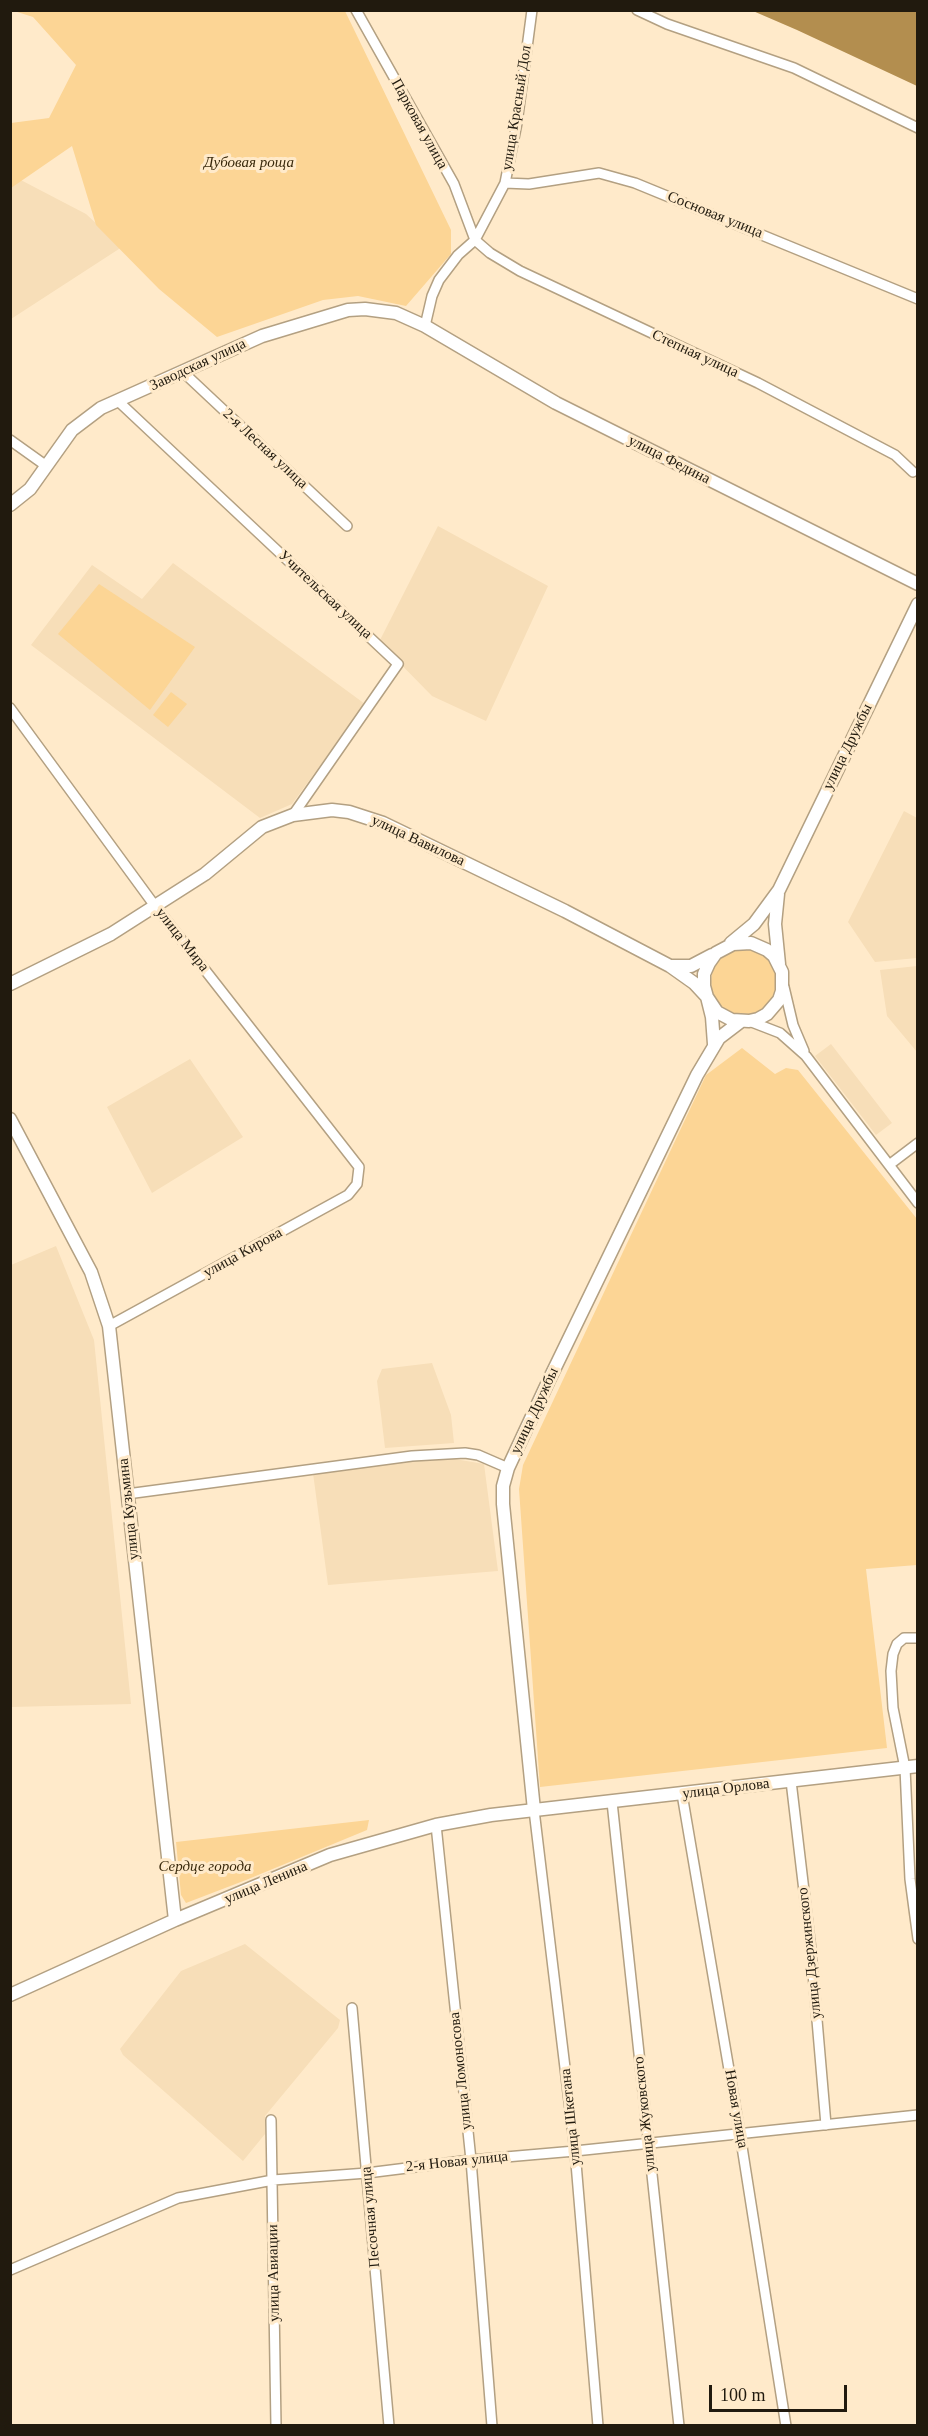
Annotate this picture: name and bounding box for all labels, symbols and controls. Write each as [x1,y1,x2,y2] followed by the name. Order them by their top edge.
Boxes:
[498,44,536,172] street label: улица Красный Дол
[387,76,451,172] street label: Парковая улица
[204,154,294,172] park label: Дубовая роща
[665,188,765,242] street label: Сосновая улица
[649,326,741,382] street label: Степная улица
[147,335,249,395] street label: Заводская улица
[219,405,311,493] street label: 2-я Лесная улица
[625,432,713,488] street label: улица Федина
[274,547,376,643] street label: Учительская улица
[819,701,877,793] street label: улица Дружбы
[368,811,468,871] street label: улица Вавилова
[151,904,213,976] street label: улица Мира
[200,1224,286,1282] street label: улица Кирова
[507,1365,563,1457] street label: улица Дружбы
[115,1457,143,1561] street label: улица Кузьмина
[682,1775,770,1803] street label: улица Орлова
[222,1857,310,1909] street label: улица Ленина
[158,1858,252,1876] park label: Сердце города
[794,1886,826,2020] street label: улица Дзержинского
[446,2011,476,2131] street label: улица Ломоносова
[630,2055,660,2173] street label: улица Жуковского
[557,2068,585,2166] street label: улица Шкетана
[720,2068,752,2150] street label: Новая улица
[405,2148,509,2176] street label: 2-я Новая улица
[358,2166,384,2268] street label: Песочная улица
[264,2224,284,2322] street label: улица Авиации
[712,2373,850,2411] scale bar
[720,2385,766,2405] text: 100 m

